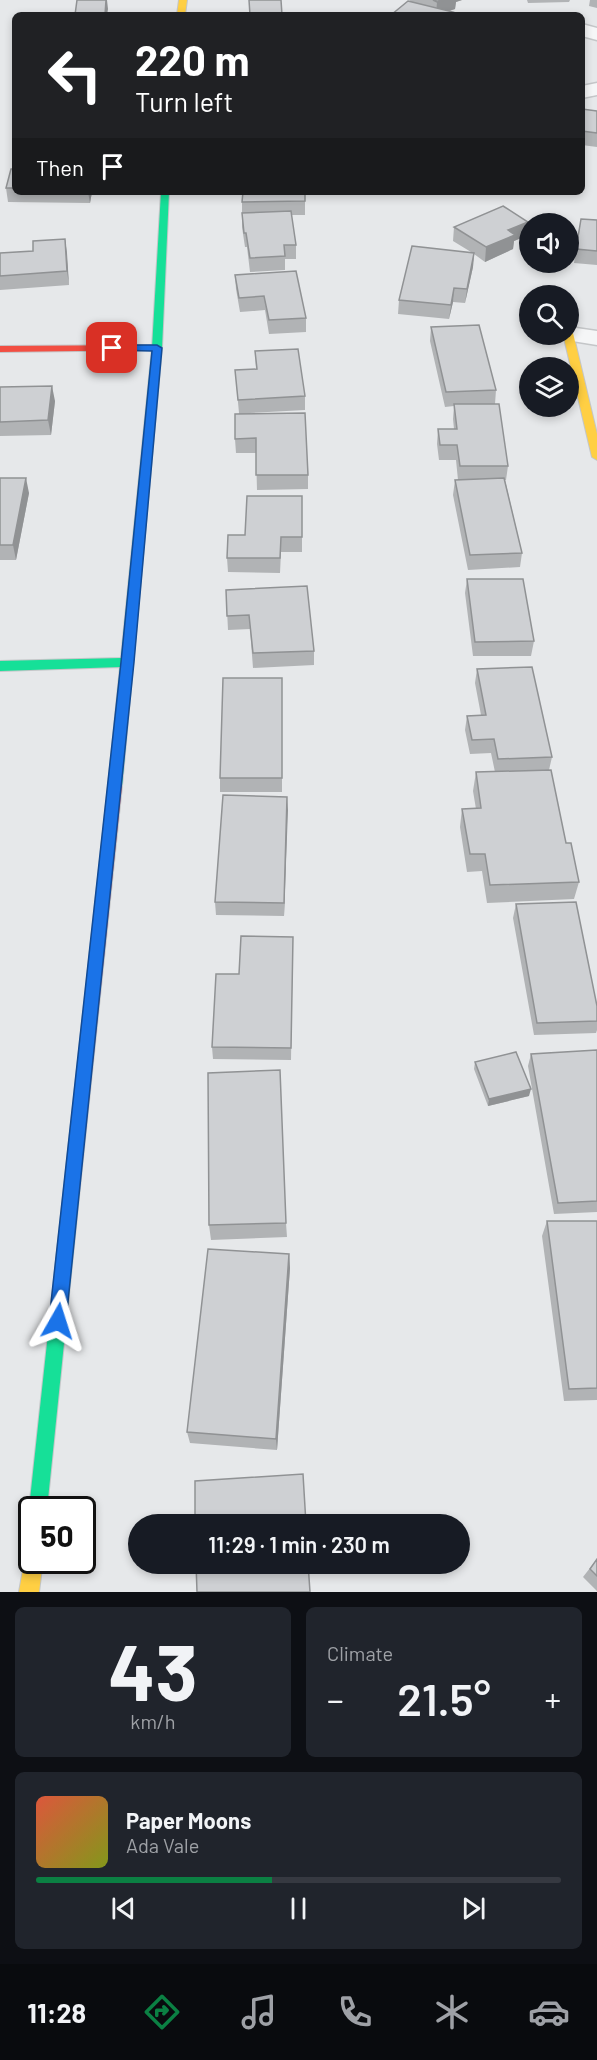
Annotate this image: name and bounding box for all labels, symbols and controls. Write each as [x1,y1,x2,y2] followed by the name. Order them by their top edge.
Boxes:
[135,34,249,84] text: 220 m
[36,36,114,114] icon: left
[135,85,233,117] text: Turn left
[96,150,129,183] icon: arrive
[36,154,84,180] text: Then
[519,213,579,417] map controls
[519,213,579,273] button: sound
[519,285,579,345] button: search
[86,322,137,373] pin
[95,331,128,364] icon: arrive
[519,357,579,417] button: layers
[26,1289,90,1353] position arrow
[18,1496,96,1574] speed limit sign: 50
[208,1531,390,1557] text: 11:29 · 1 min · 230 m
[108,1623,198,1717] text: 43
[327,1641,393,1665] text: Climate
[397,1671,491,1725] text: 21.5°
[327,1679,344,1719] text: −
[544,1679,561,1719] text: +
[130,1709,176,1733] text: km/h
[126,1807,251,1833] text: Paper Moons
[126,1833,199,1857] text: Ada Vale
[107,1892,140,1925] icon: previous
[282,1892,315,1925] icon: pause
[457,1892,490,1925] icon: next
[141,1991,183,2033] icon: directions
[238,1991,280,2033] icon: music
[334,1991,376,2033] icon: phone
[431,1991,473,2033] icon: climate
[528,1991,570,2033] icon: car
[27,1996,86,2028] text: 11:28

